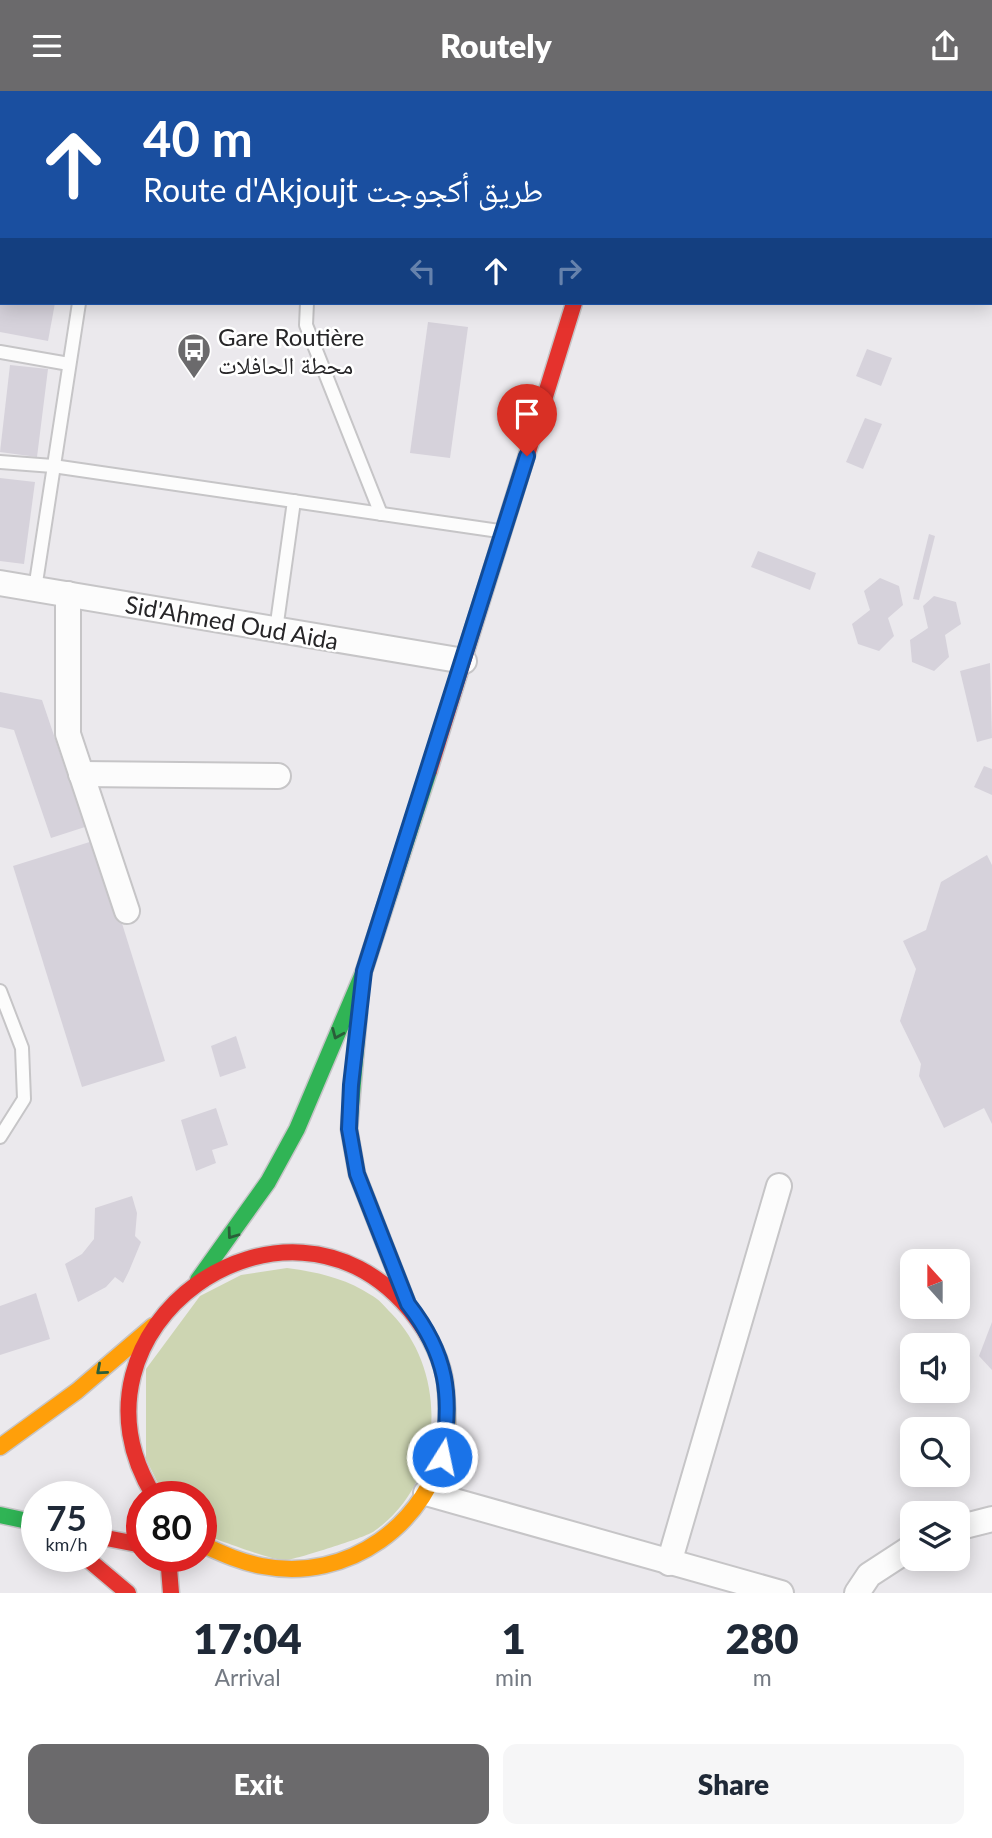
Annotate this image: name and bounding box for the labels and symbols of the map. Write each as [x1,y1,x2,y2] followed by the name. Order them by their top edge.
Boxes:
[218,322,364,379] place label: Gare Routière محطة الحافلات
[175,331,213,380] bus stop icon: Gare Routière محطة الحافلات
[497,384,557,456] pin
[123,589,341,655] street label: Sid'Ahmed Oud Aida
[332,1027,346,1039] one-way arrow
[228,1226,240,1239] one-way arrow
[900,1249,970,1319] north arrow
[97,1362,110,1374] one-way arrow
[405,1420,479,1494] position arrow
[126,1481,217,1572] speed limit sign: 80

